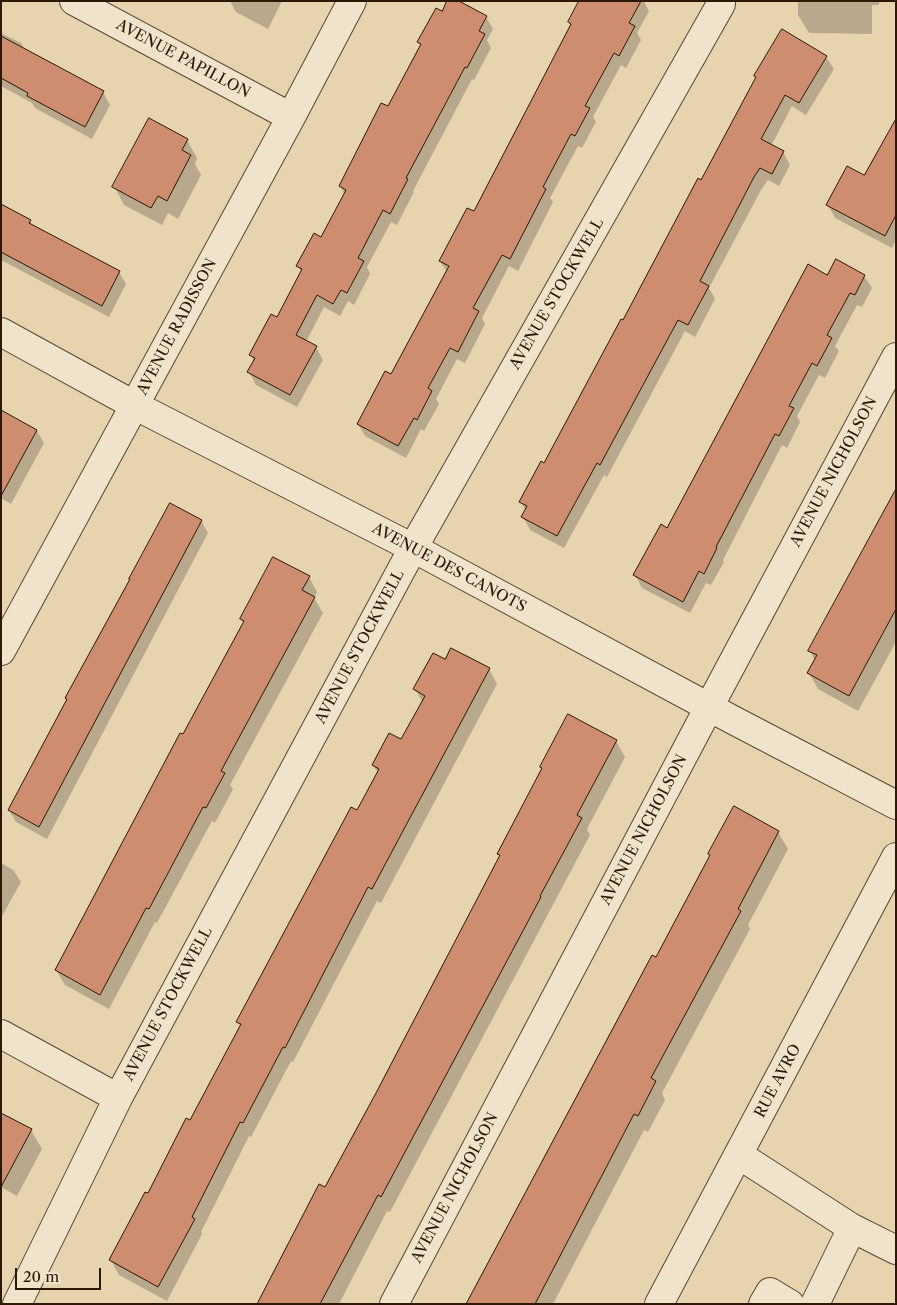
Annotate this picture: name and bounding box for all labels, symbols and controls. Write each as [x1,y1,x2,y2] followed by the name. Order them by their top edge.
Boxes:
[113,16,253,102] street label: AVENUE PAPILLON
[506,215,608,373] street label: AVENUE STOCKWELL
[133,256,221,398] street label: AVENUE RADISSON
[787,394,881,550] street label: AVENUE NICHOLSON
[369,520,529,616] street label: AVENUE DES CANOTS
[312,567,408,727] street label: AVENUE STOCKWELL
[597,752,691,908] street label: AVENUE NICHOLSON
[120,924,216,1084] street label: AVENUE STOCKWELL
[751,1041,805,1121] street label: RUE AVRO
[408,1110,502,1266] street label: AVENUE NICHOLSON
[18,1258,104,1290] scale bar
[23,1267,59,1286] text: 20 m

